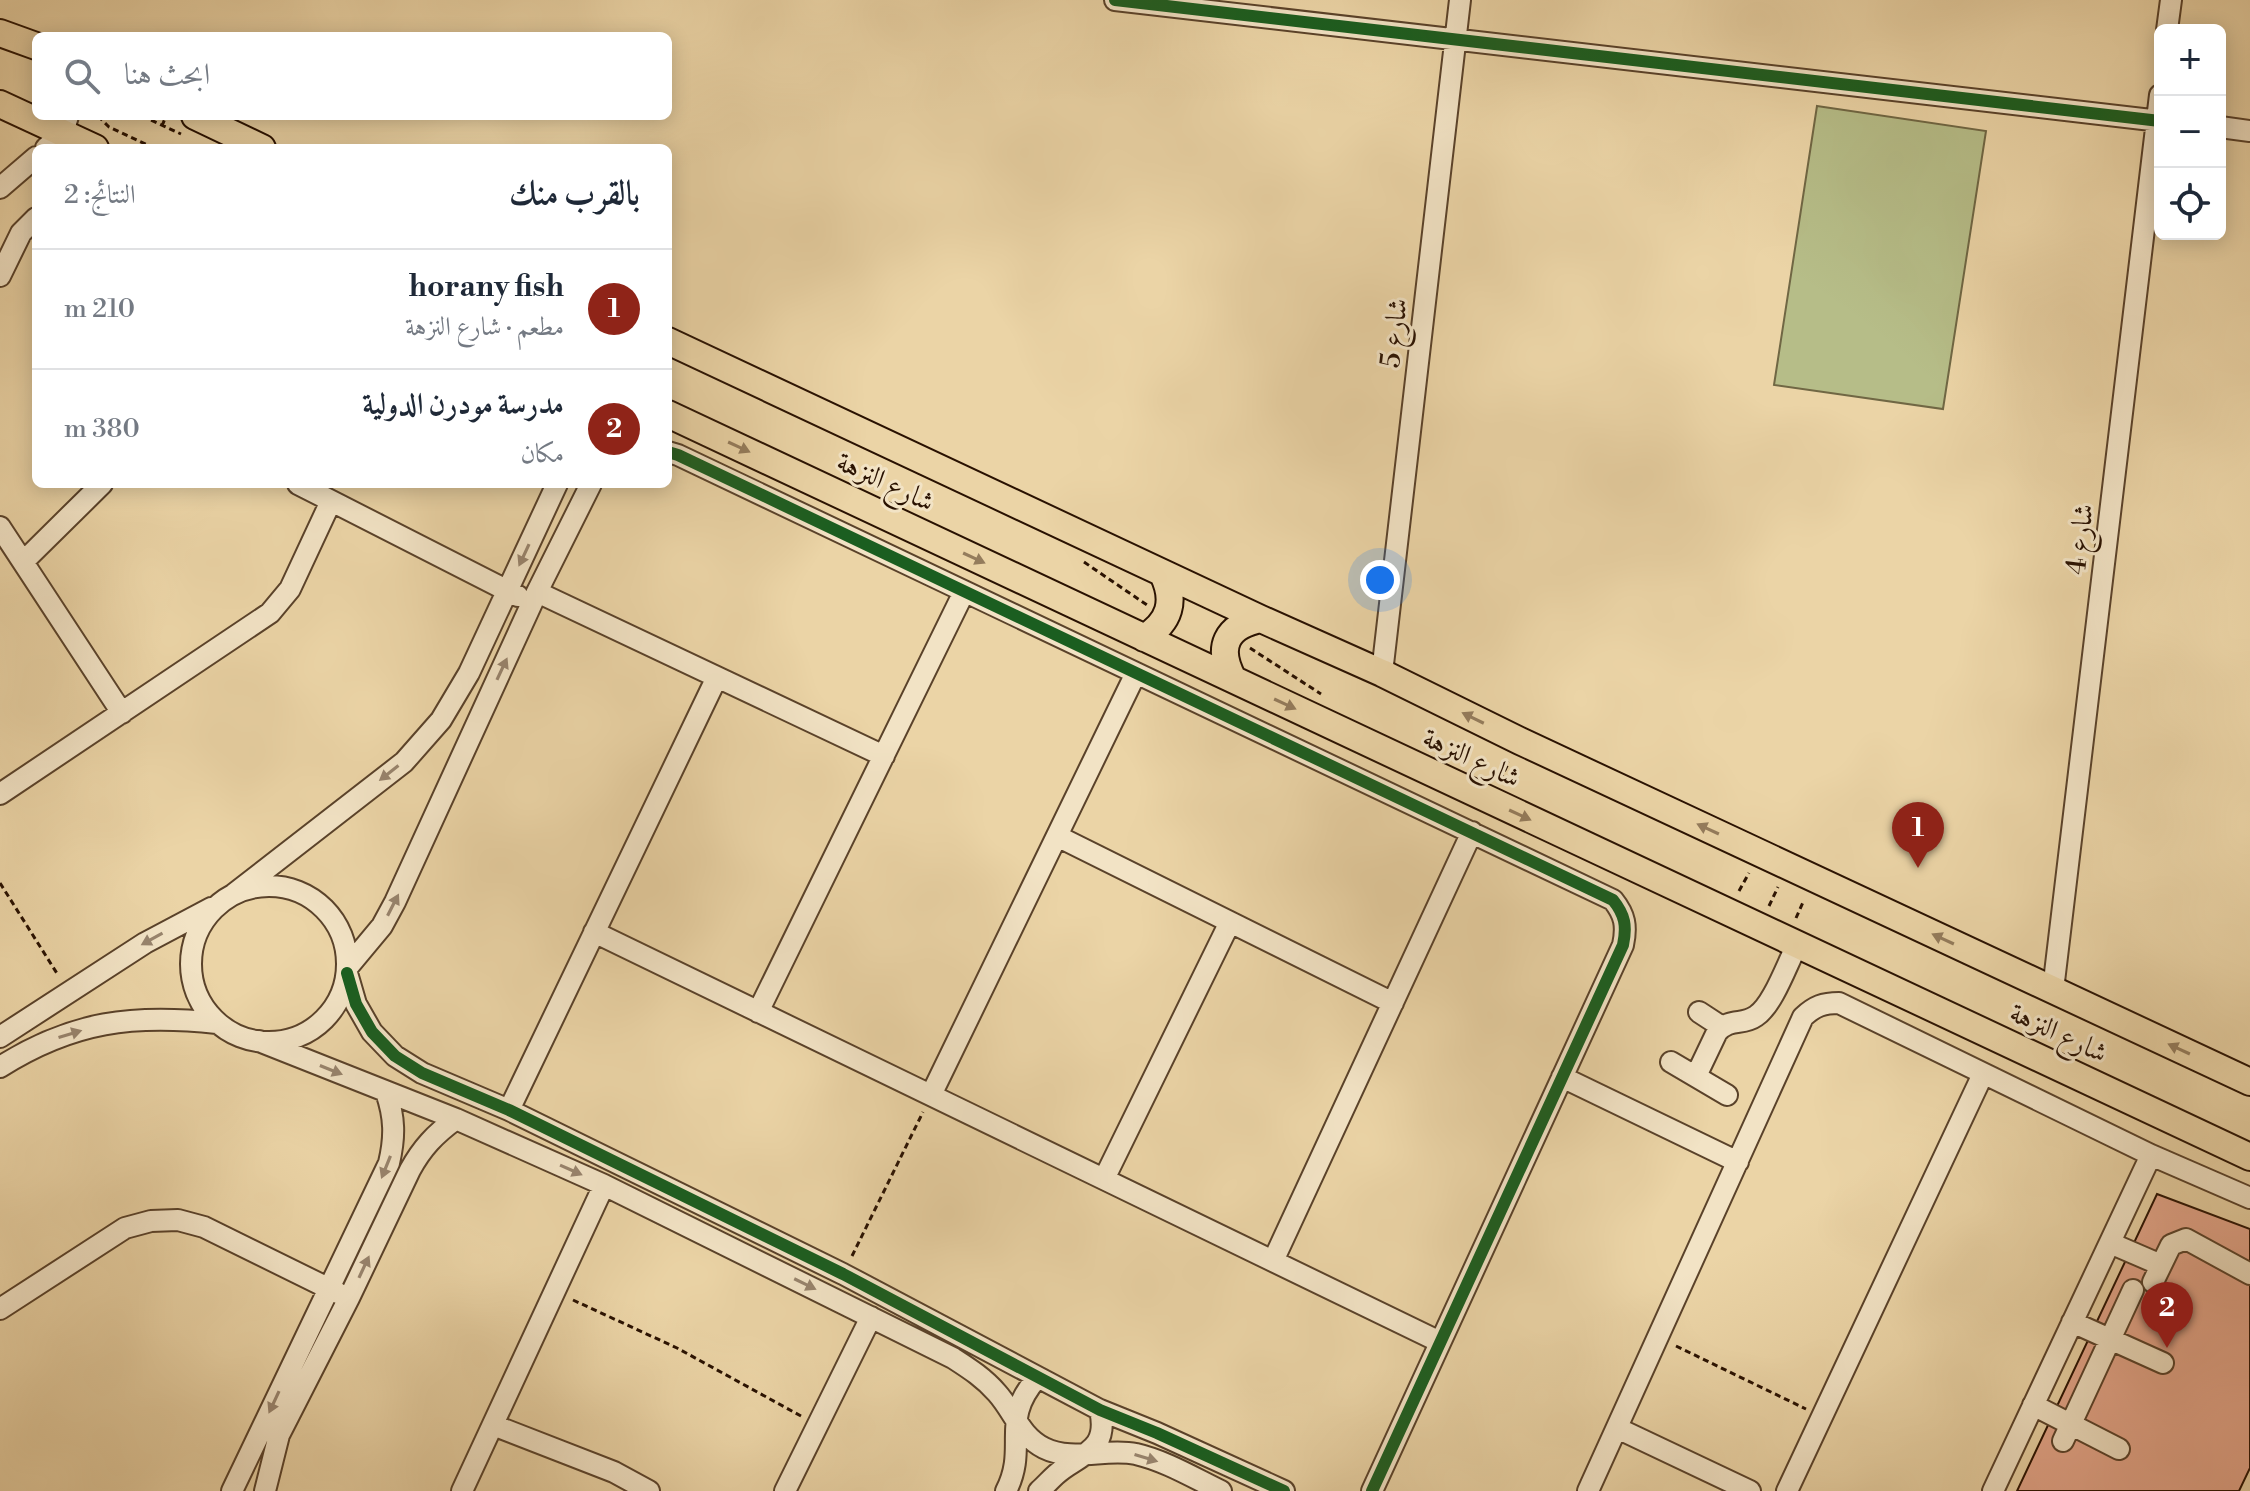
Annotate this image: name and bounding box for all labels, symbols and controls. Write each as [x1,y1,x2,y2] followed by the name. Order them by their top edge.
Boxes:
[2154,24,2226,240] map controls
[2154,24,2226,96] button: +
[32,32,672,120] search box
[60,54,104,98] icon: search
[124,56,210,94] text: ابحث هنا
[2154,96,2226,168] button: −
[2154,168,2226,240] button: locate
[509,173,640,215] text: بالقرب منك
[64,179,136,211] text: النتائج: 2
[408,268,564,306] text: horany fish
[64,293,135,325] text: 210 m
[608,293,620,325] text: 1
[1373,296,1421,371] street label: شارع 5
[405,311,564,343] text: مطعم · شارع النزهة
[362,386,564,424] text: مدرسة مودرن الدولية
[64,413,140,445] text: 380 m
[606,413,622,445] text: 2
[520,438,564,470] text: مكان
[727,440,750,454] one-way arrow
[829,445,940,525] street label: شارع النزهة
[2059,502,2107,577] street label: شارع 4
[517,543,531,566] one-way arrow
[962,551,985,565] one-way arrow
[1360,560,1400,600] your location
[495,658,508,681] one-way arrow
[1274,697,1297,711] one-way arrow
[1462,711,1485,724] one-way arrow
[1415,721,1526,801] street label: شارع النزهة
[379,765,399,781] one-way arrow
[1892,802,1944,868] pin: 1
[1509,808,1532,822] one-way arrow
[1696,822,1720,836] one-way arrow
[386,894,399,917] one-way arrow
[141,932,164,946] one-way arrow
[1932,932,1955,946] one-way arrow
[2002,996,2113,1076] street label: شارع النزهة
[59,1027,83,1040] one-way arrow
[2168,1042,2191,1056] one-way arrow
[319,1064,343,1077] one-way arrow
[379,1155,392,1179] one-way arrow
[560,1164,583,1177] one-way arrow
[357,1255,371,1279] one-way arrow
[793,1278,816,1291] one-way arrow
[2141,1282,2193,1348] pin: 2
[267,1390,281,1413] one-way arrow
[1135,1452,1159,1465] one-way arrow

